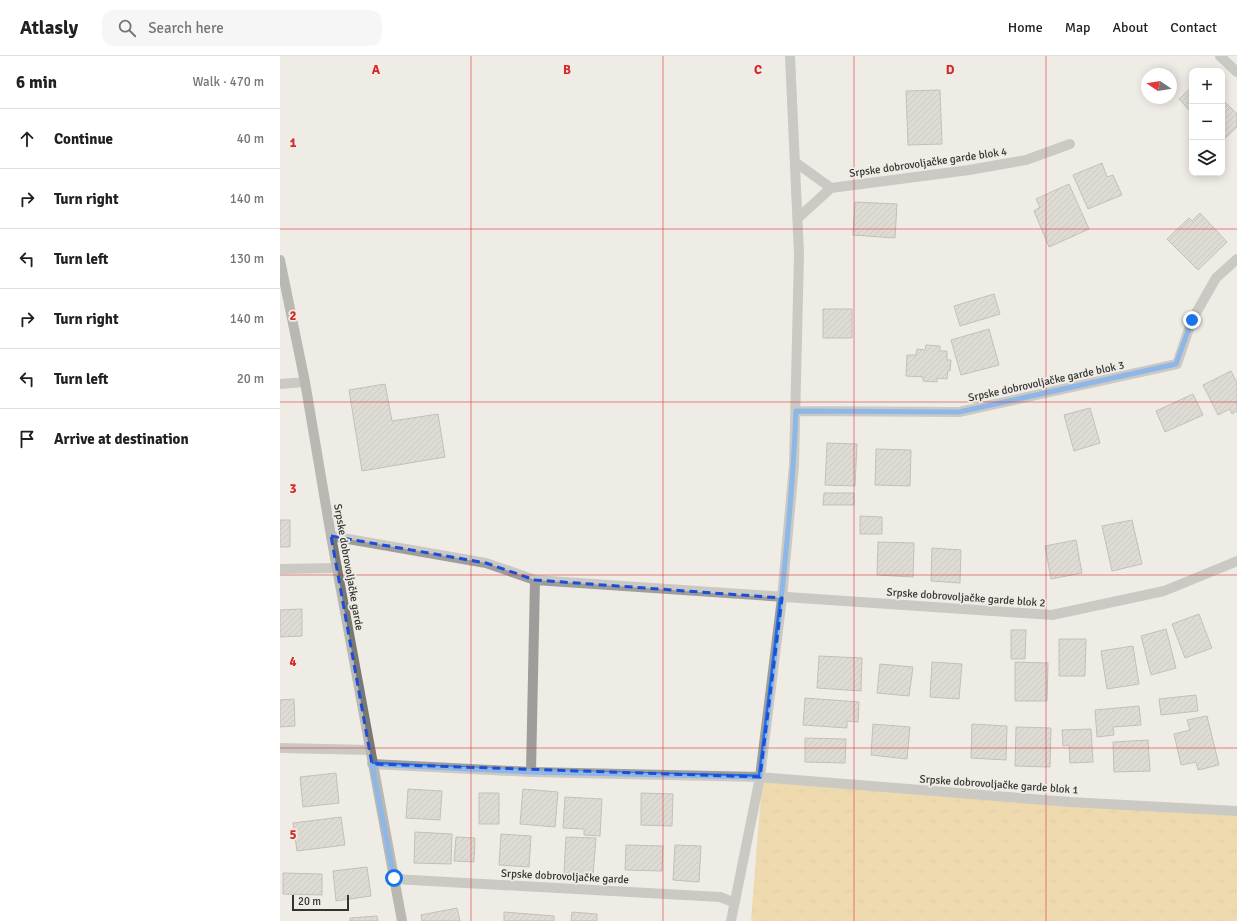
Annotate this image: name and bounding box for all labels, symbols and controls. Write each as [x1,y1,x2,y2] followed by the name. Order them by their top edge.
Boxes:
[102,10,382,46] search box
[20,16,78,40] text: Atlasly
[116,17,138,39] icon: search
[148,19,224,37] text: Search here
[1008,19,1043,36] text: Home
[1065,19,1090,36] text: Map
[1112,19,1148,36] text: About
[1170,19,1217,36] text: Contact
[372,62,381,78] text: A
[563,62,571,78] text: B
[754,62,762,78] text: C
[946,62,955,78] text: D
[1141,68,1177,104] north arrow
[1189,68,1225,176] map controls
[1189,68,1225,104] button: +
[16,72,57,93] text: 6 min
[193,74,264,90] text: Walk · 470 m
[1189,104,1225,140] button: −
[16,128,38,150] icon: ahead
[54,130,113,148] text: Continue
[237,131,264,147] text: 40 m
[289,135,297,151] text: 1
[1189,140,1225,176] button: layers
[848,145,1008,180] street label: Srpske dobrovoljačke garde blok 4
[16,188,38,210] icon: right
[54,190,119,208] text: Turn right
[230,191,264,207] text: 140 m
[16,248,38,270] icon: left
[54,250,108,268] text: Turn left
[230,251,264,267] text: 130 m
[16,308,38,330] icon: right
[289,308,297,324] text: 2
[54,310,119,328] text: Turn right
[230,311,264,327] text: 140 m
[1183,311,1201,329] route end
[967,359,1125,404] street label: Srpske dobrovoljačke garde blok 3
[16,368,38,390] icon: left
[54,370,108,388] text: Turn left
[237,371,264,387] text: 20 m
[16,428,38,450] icon: arrive
[54,430,189,448] text: Arrive at destination
[289,481,297,497] text: 3
[331,503,366,631] street label: Srpske dobrovoljačke garde
[886,585,1046,610] street label: Srpske dobrovoljačke garde blok 2
[289,654,297,670] text: 4
[919,772,1079,797] street label: Srpske dobrovoljačke garde blok 1
[289,827,297,843] text: 5
[501,867,629,886] street label: Srpske dobrovoljačke garde
[385,869,403,887] route start
[292,893,349,912] scale bar
[298,895,321,908] text: 20 m

